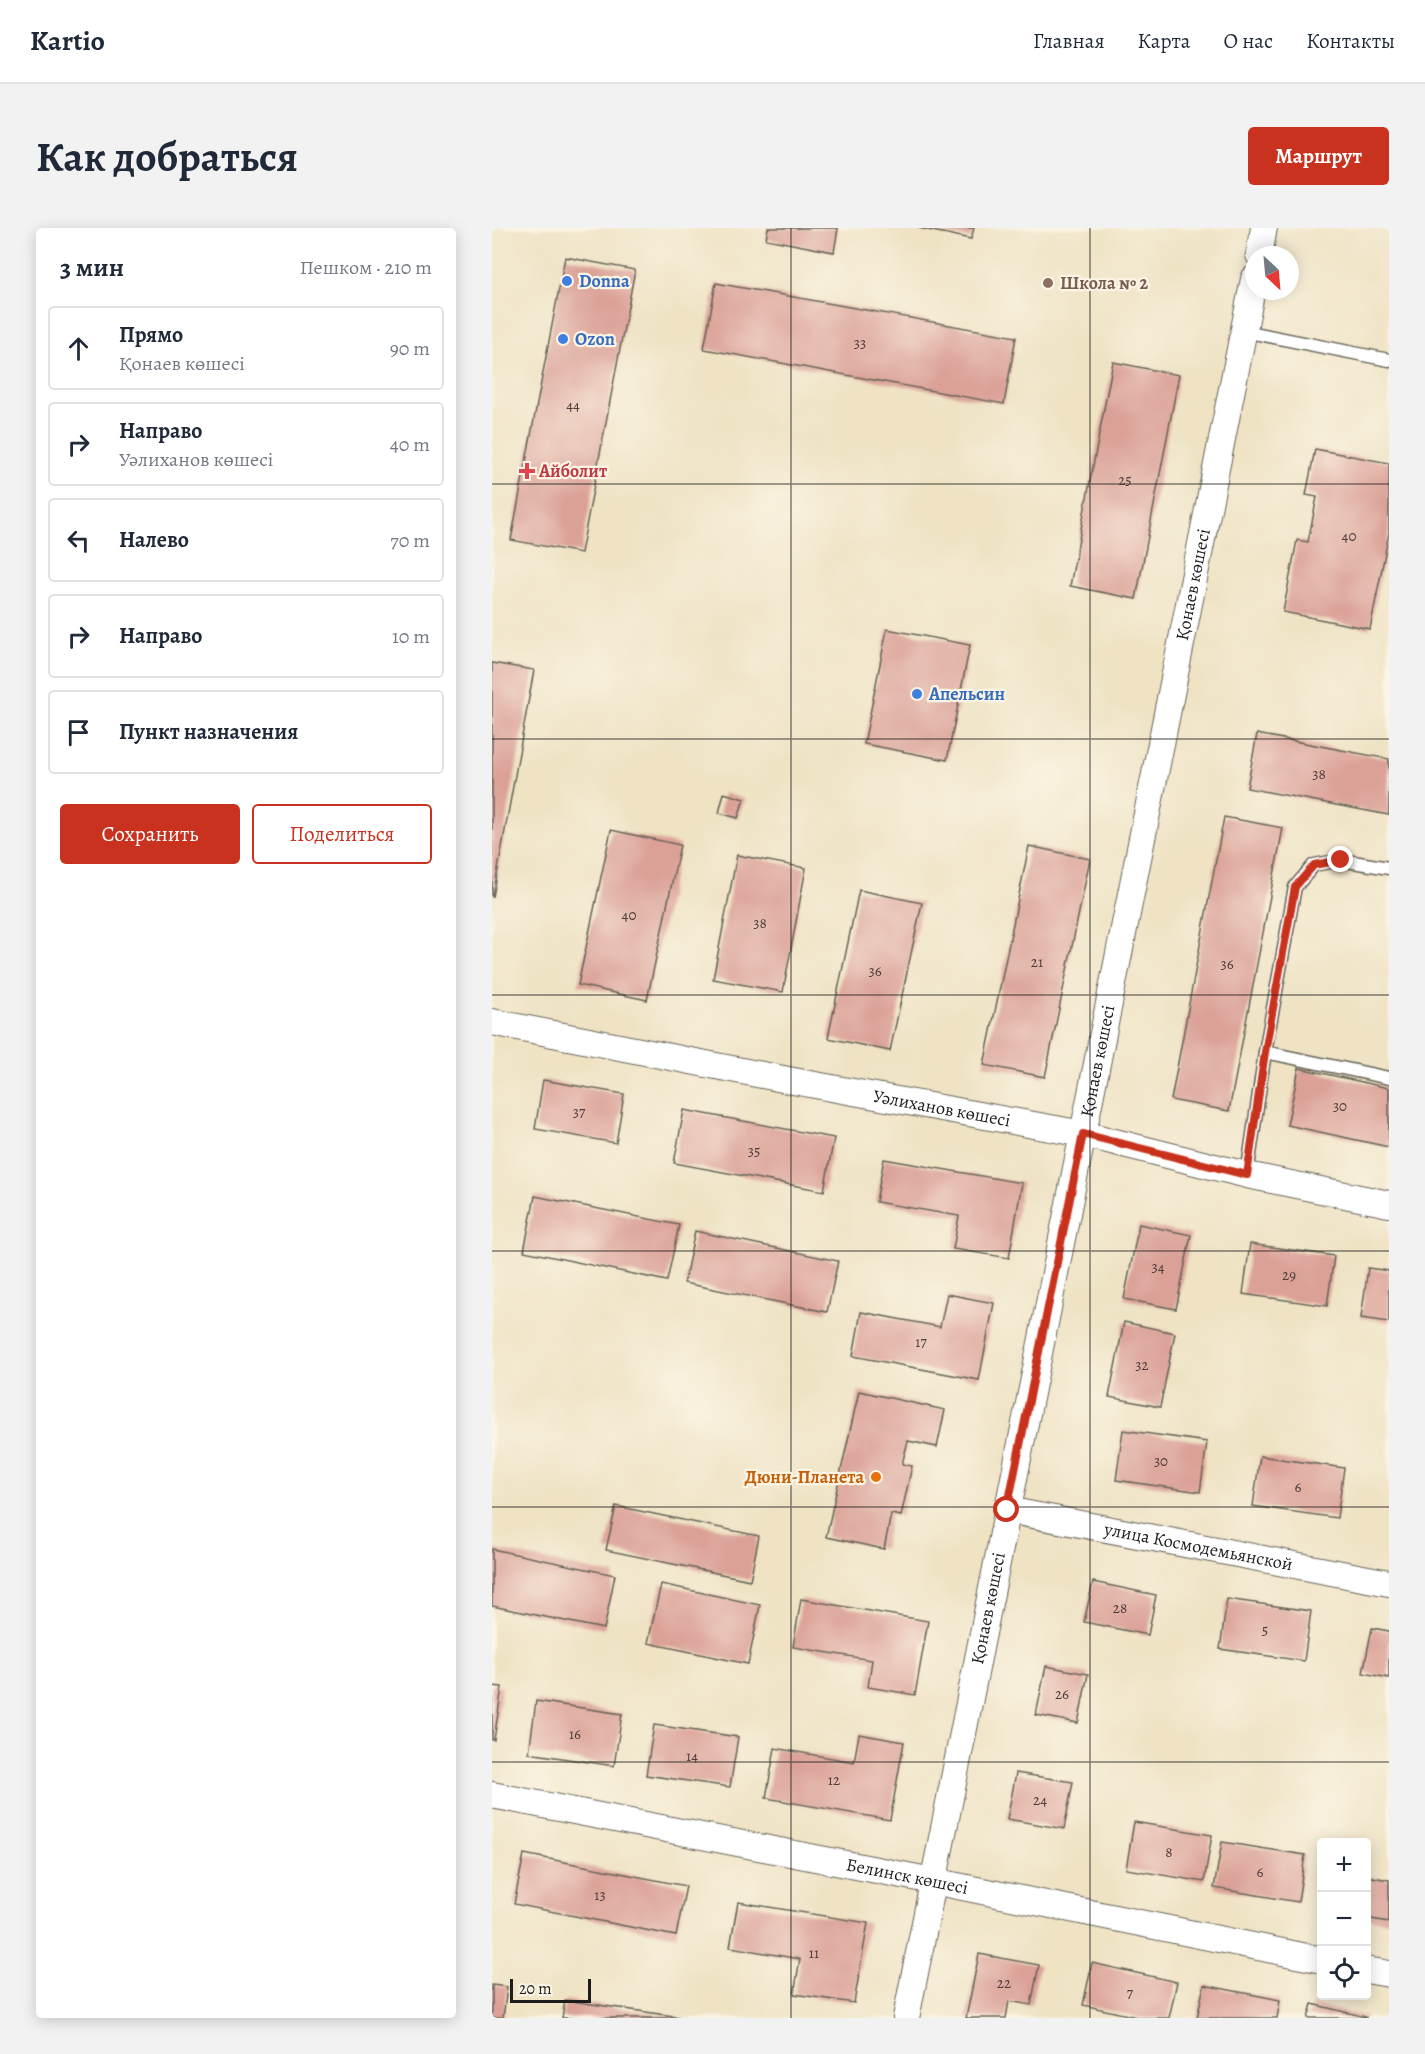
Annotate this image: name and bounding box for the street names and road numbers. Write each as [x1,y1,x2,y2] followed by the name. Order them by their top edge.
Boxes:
[1170,526,1216,642] street label: Қонаев көшесі
[1075,1003,1120,1119] street label: Қонаев көшесі
[871,1084,1012,1132] street label: Уәлиханов көшесі
[1101,1517,1295,1576] street label: улица Космодемьянской
[965,1550,1011,1666] street label: Қонаев көшесі
[844,1852,970,1900] street label: Белинск көшесі

